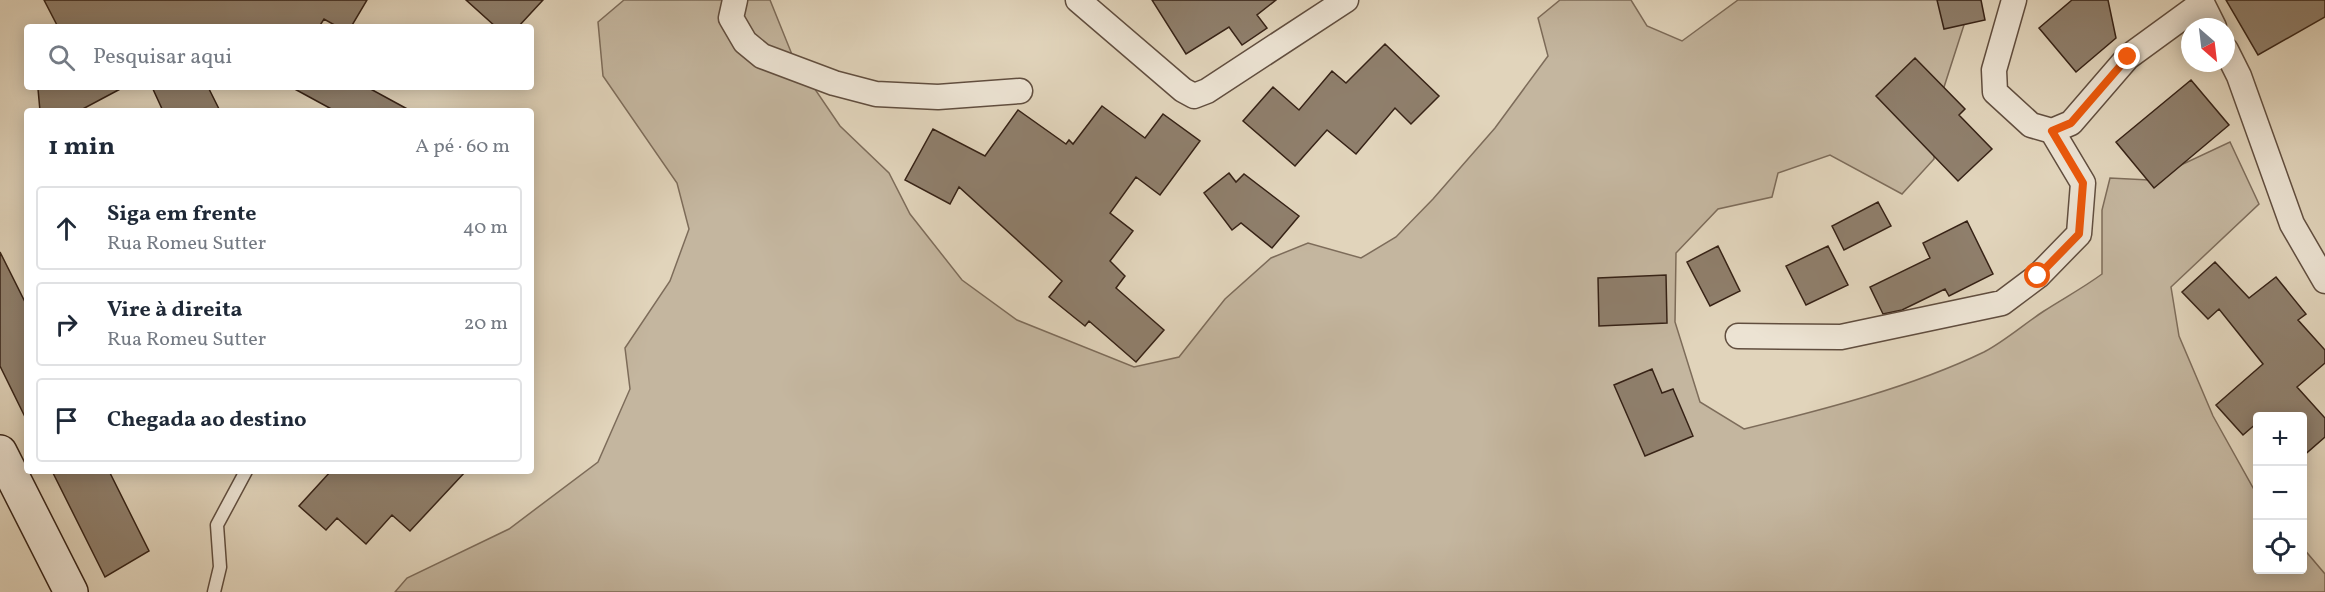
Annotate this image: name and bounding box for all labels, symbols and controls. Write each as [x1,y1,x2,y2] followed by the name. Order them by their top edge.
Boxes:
[2181,18,2235,72] north arrow
[24,24,534,90] search box
[45,41,78,74] icon: search
[93,42,232,73] text: Pesquisar aqui
[2114,43,2140,69] route end
[48,129,115,165] text: 1 min
[415,133,510,161] text: A pé · 60 m
[107,199,257,230] text: Siga em frente
[50,212,83,245] icon: ahead
[463,214,508,242] text: 40 m
[107,230,266,258] text: Rua Romeu Sutter
[2024,262,2050,288] route start
[107,295,243,326] text: Vire à direita
[50,308,83,341] icon: right
[464,310,508,338] text: 20 m
[107,326,266,354] text: Rua Romeu Sutter
[50,404,83,437] icon: arrive
[107,405,307,436] text: Chegada ao destino
[2253,412,2307,574] map controls
[2253,412,2307,466] button: +
[2253,466,2307,520] button: −
[2253,520,2307,574] button: locate

